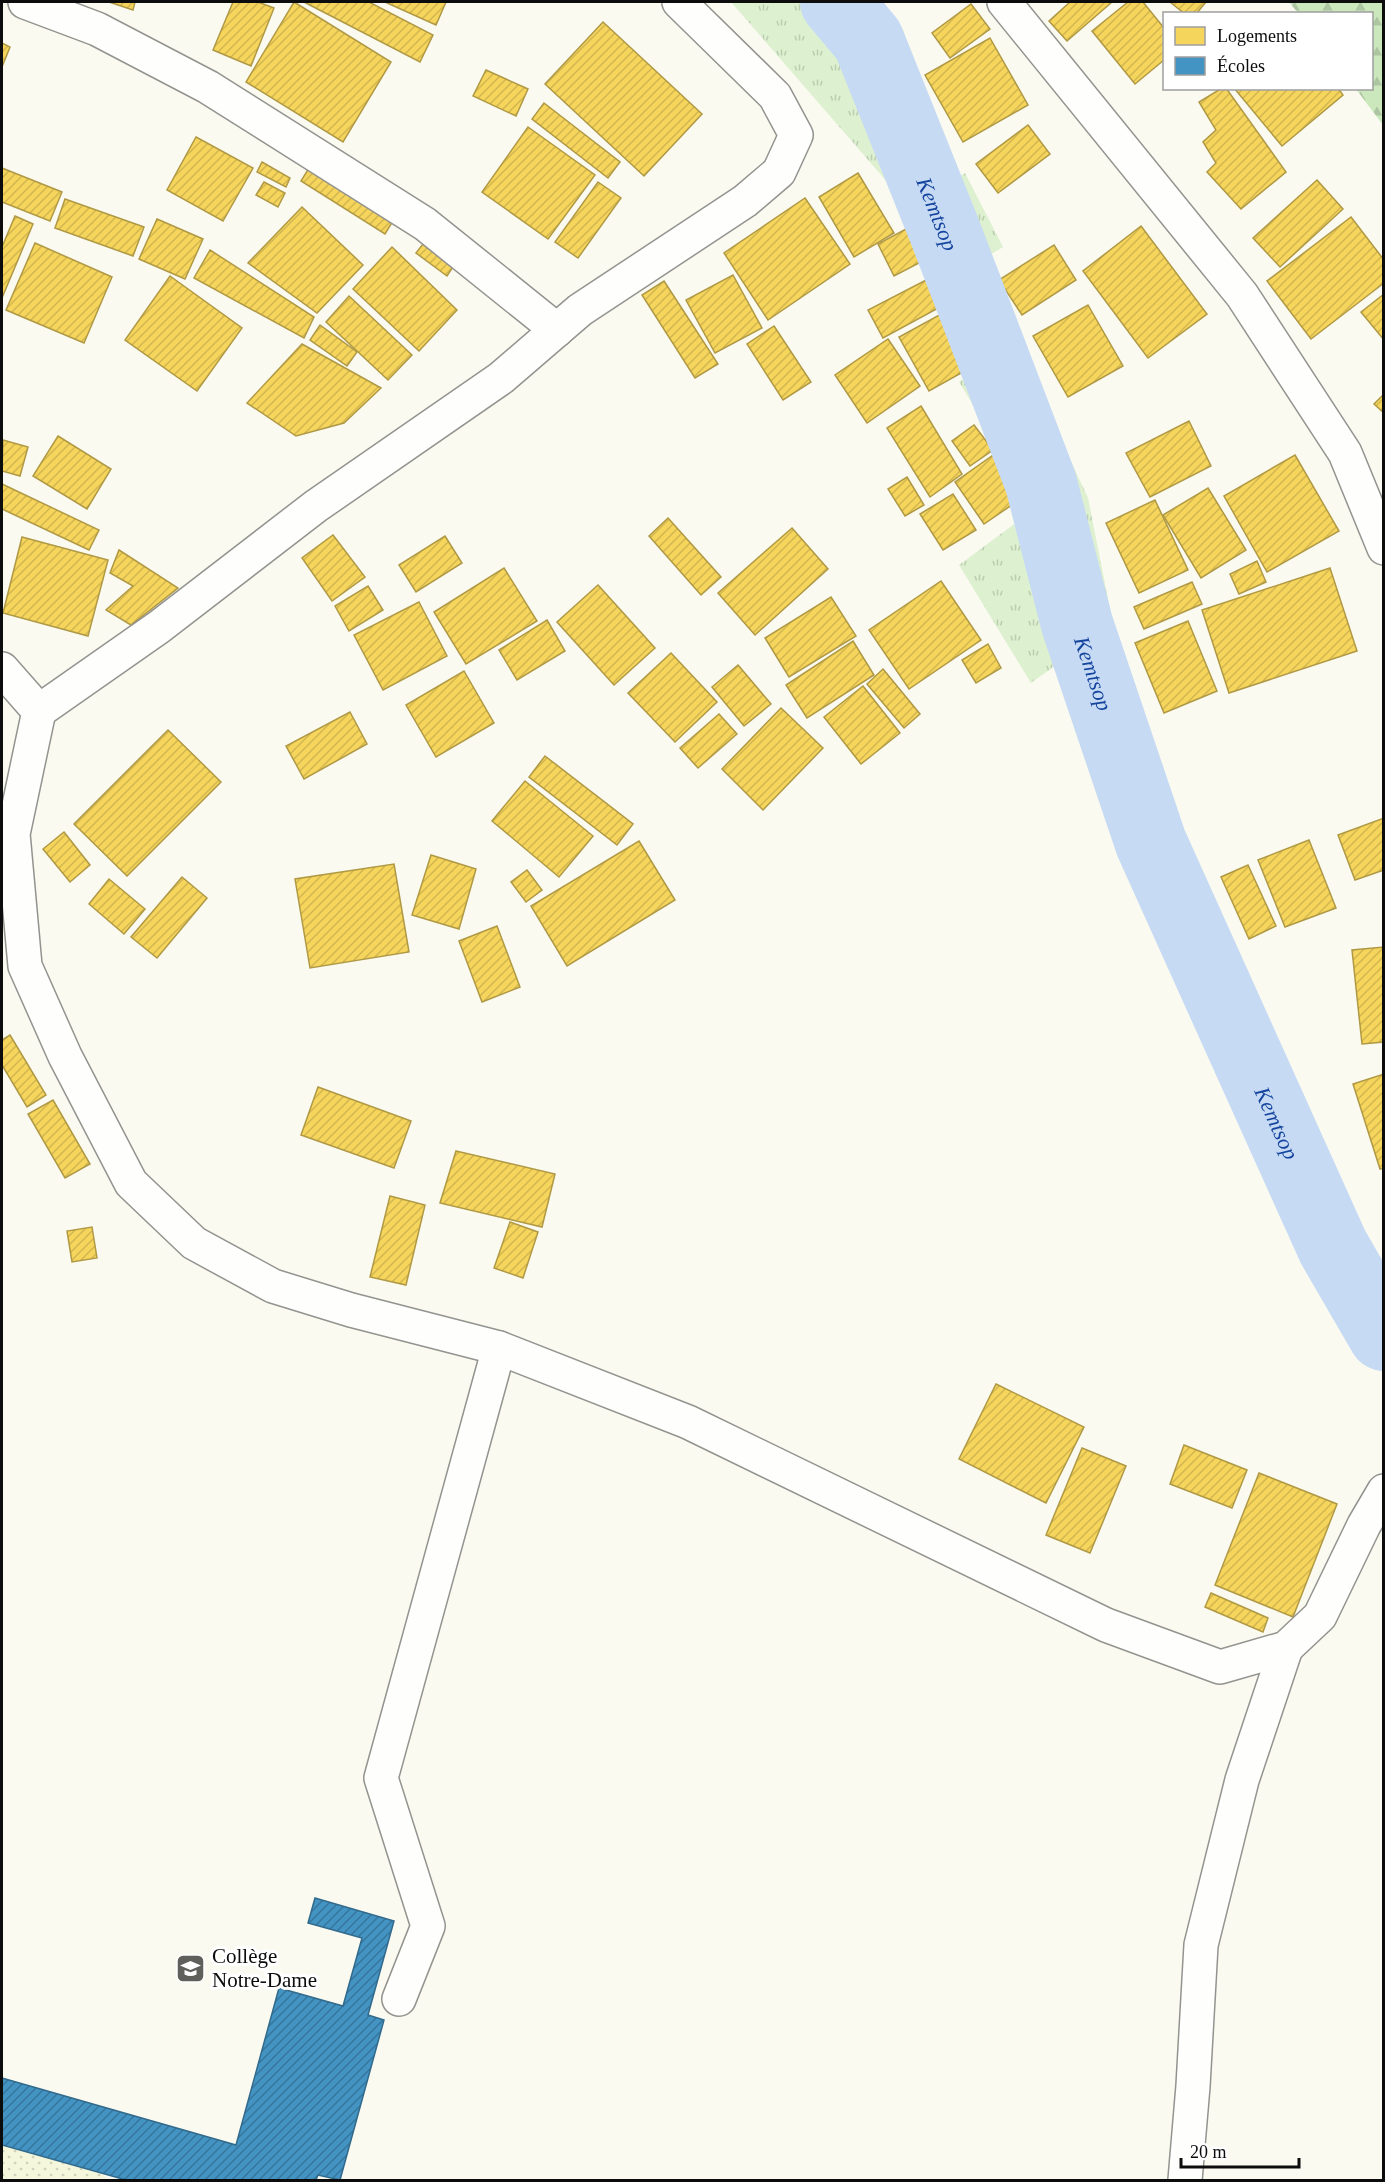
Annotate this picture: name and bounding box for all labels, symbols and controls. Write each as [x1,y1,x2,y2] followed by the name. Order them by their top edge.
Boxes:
[1163,12,1373,90] legend
[1217,26,1297,46] text: Logements
[1217,55,1265,76] text: Écoles
[911,173,963,254] water label: Kemtsop
[1069,632,1118,714] water label: Kemtsop
[1249,1082,1304,1163] water label: Kemtsop
[212,1944,317,1992] place label: Collège Notre-Dame
[175,1952,207,1984] school or university icon: Collège Notre-Dame
[1181,2131,1300,2169] scale bar
[1190,2142,1227,2162] text: 20 m

